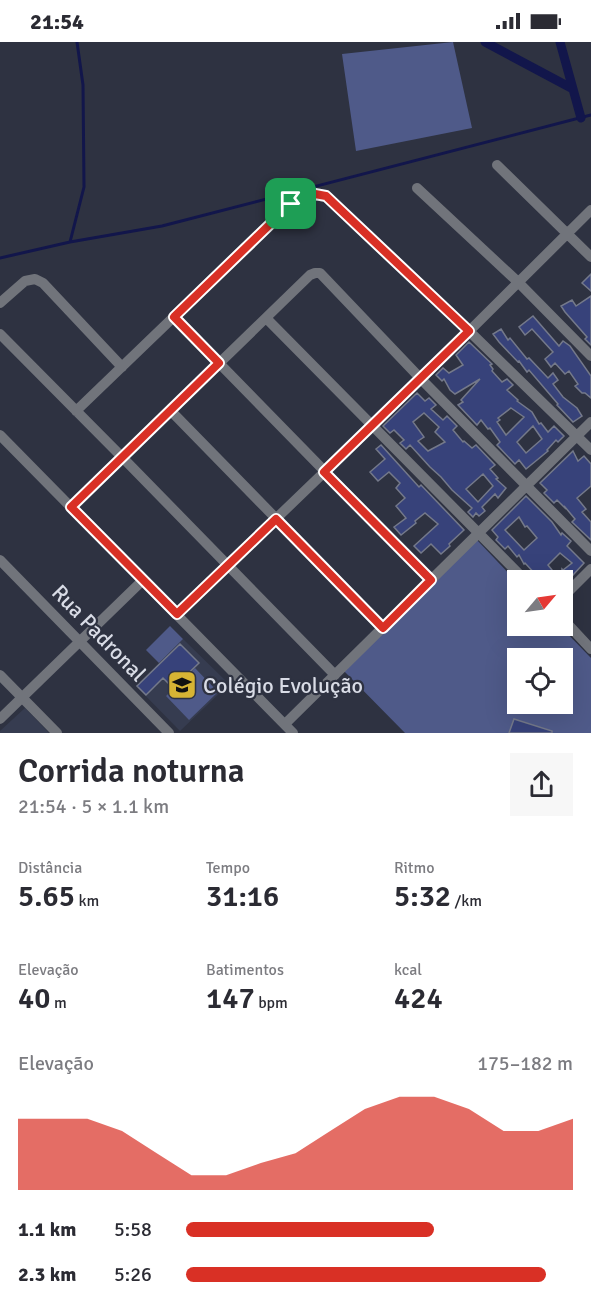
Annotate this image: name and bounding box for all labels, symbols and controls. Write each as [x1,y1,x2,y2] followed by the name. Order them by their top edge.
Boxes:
[30,8,84,35] text: 21:54
[265,178,316,229] pin
[274,187,307,220] icon: arrive
[507,570,573,636] north arrow
[507,570,573,714] map controls
[46,579,152,687] street label: Rua Padronal
[507,648,573,714] button: locate
[166,669,198,701] school or university icon: Colégio Evolução
[203,672,363,699] place label: Colégio Evolução
[18,751,245,792] text: Corrida noturna
[510,753,573,816] button: share
[18,794,169,819] text: 21:54 · 5 × 1.1 km
[18,858,82,878] text: Distância
[206,858,250,878] text: Tempo
[394,858,435,878] text: Ritmo
[18,878,75,915] text: 5.65
[206,878,279,915] text: 31:16
[394,878,451,915] text: 5:32
[75,891,99,911] text: km
[451,891,482,911] text: /km
[18,960,79,980] text: Elevação
[206,960,284,980] text: Batimentos
[394,960,422,980] text: kcal
[18,980,50,1017] text: 40
[206,980,255,1017] text: 147
[394,980,443,1017] text: 424
[50,993,67,1013] text: m
[255,993,288,1013] text: bpm
[18,1051,94,1076] text: Elevação
[477,1051,573,1076] text: 175–182 m
[18,1217,76,1242] text: 1.1 km
[114,1217,152,1242] text: 5:58
[18,1262,76,1287] text: 2.3 km
[114,1262,152,1287] text: 5:26

